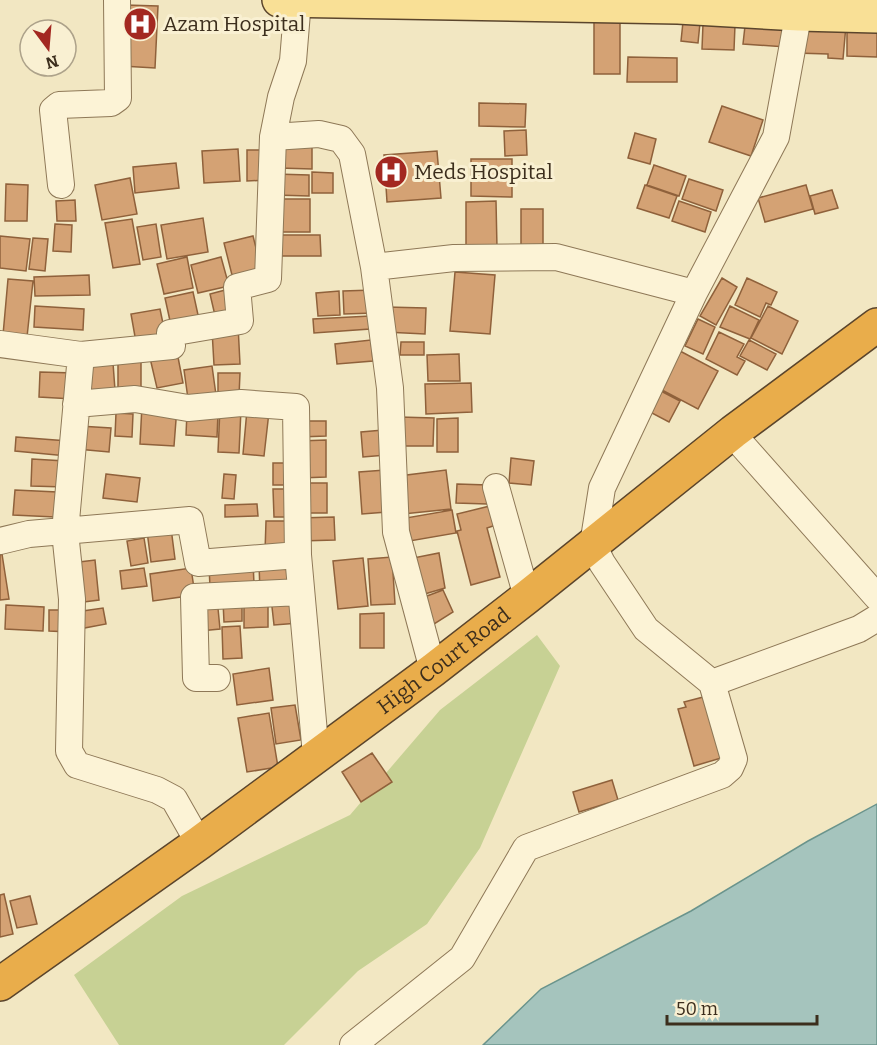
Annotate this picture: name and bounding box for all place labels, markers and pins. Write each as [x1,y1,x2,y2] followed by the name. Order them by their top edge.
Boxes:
[122,6,158,42] hospital icon: Azam Hospital
[163,11,305,37] place label: Azam Hospital
[373,154,409,190] hospital icon: Meds Hospital
[414,159,553,185] place label: Meds Hospital

